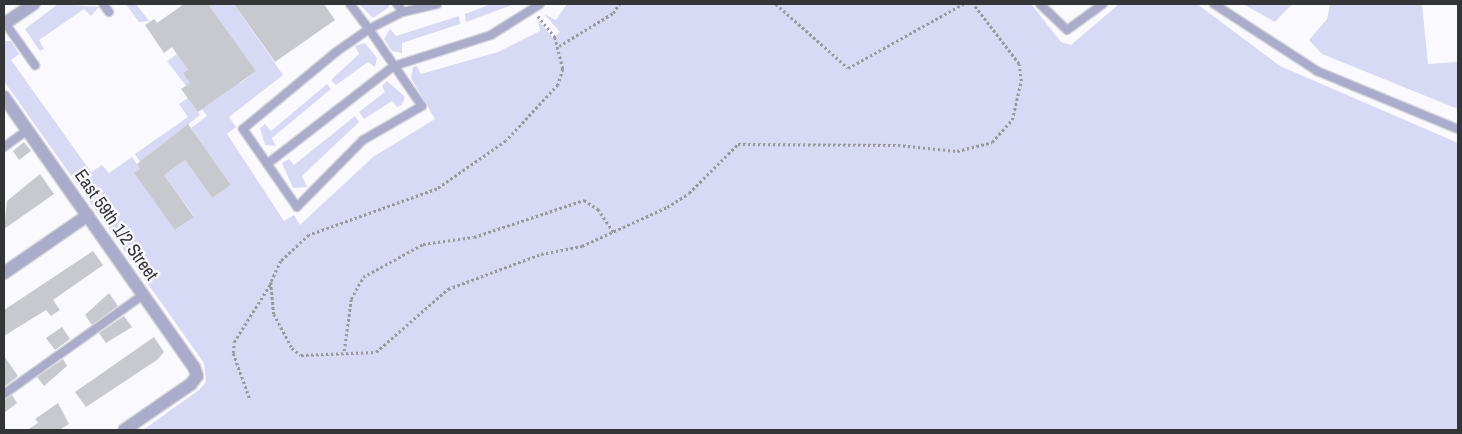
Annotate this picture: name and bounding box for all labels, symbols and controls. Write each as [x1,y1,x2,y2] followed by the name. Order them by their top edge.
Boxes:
[70,165,162,285] street label: East 59th 1/2 Street

